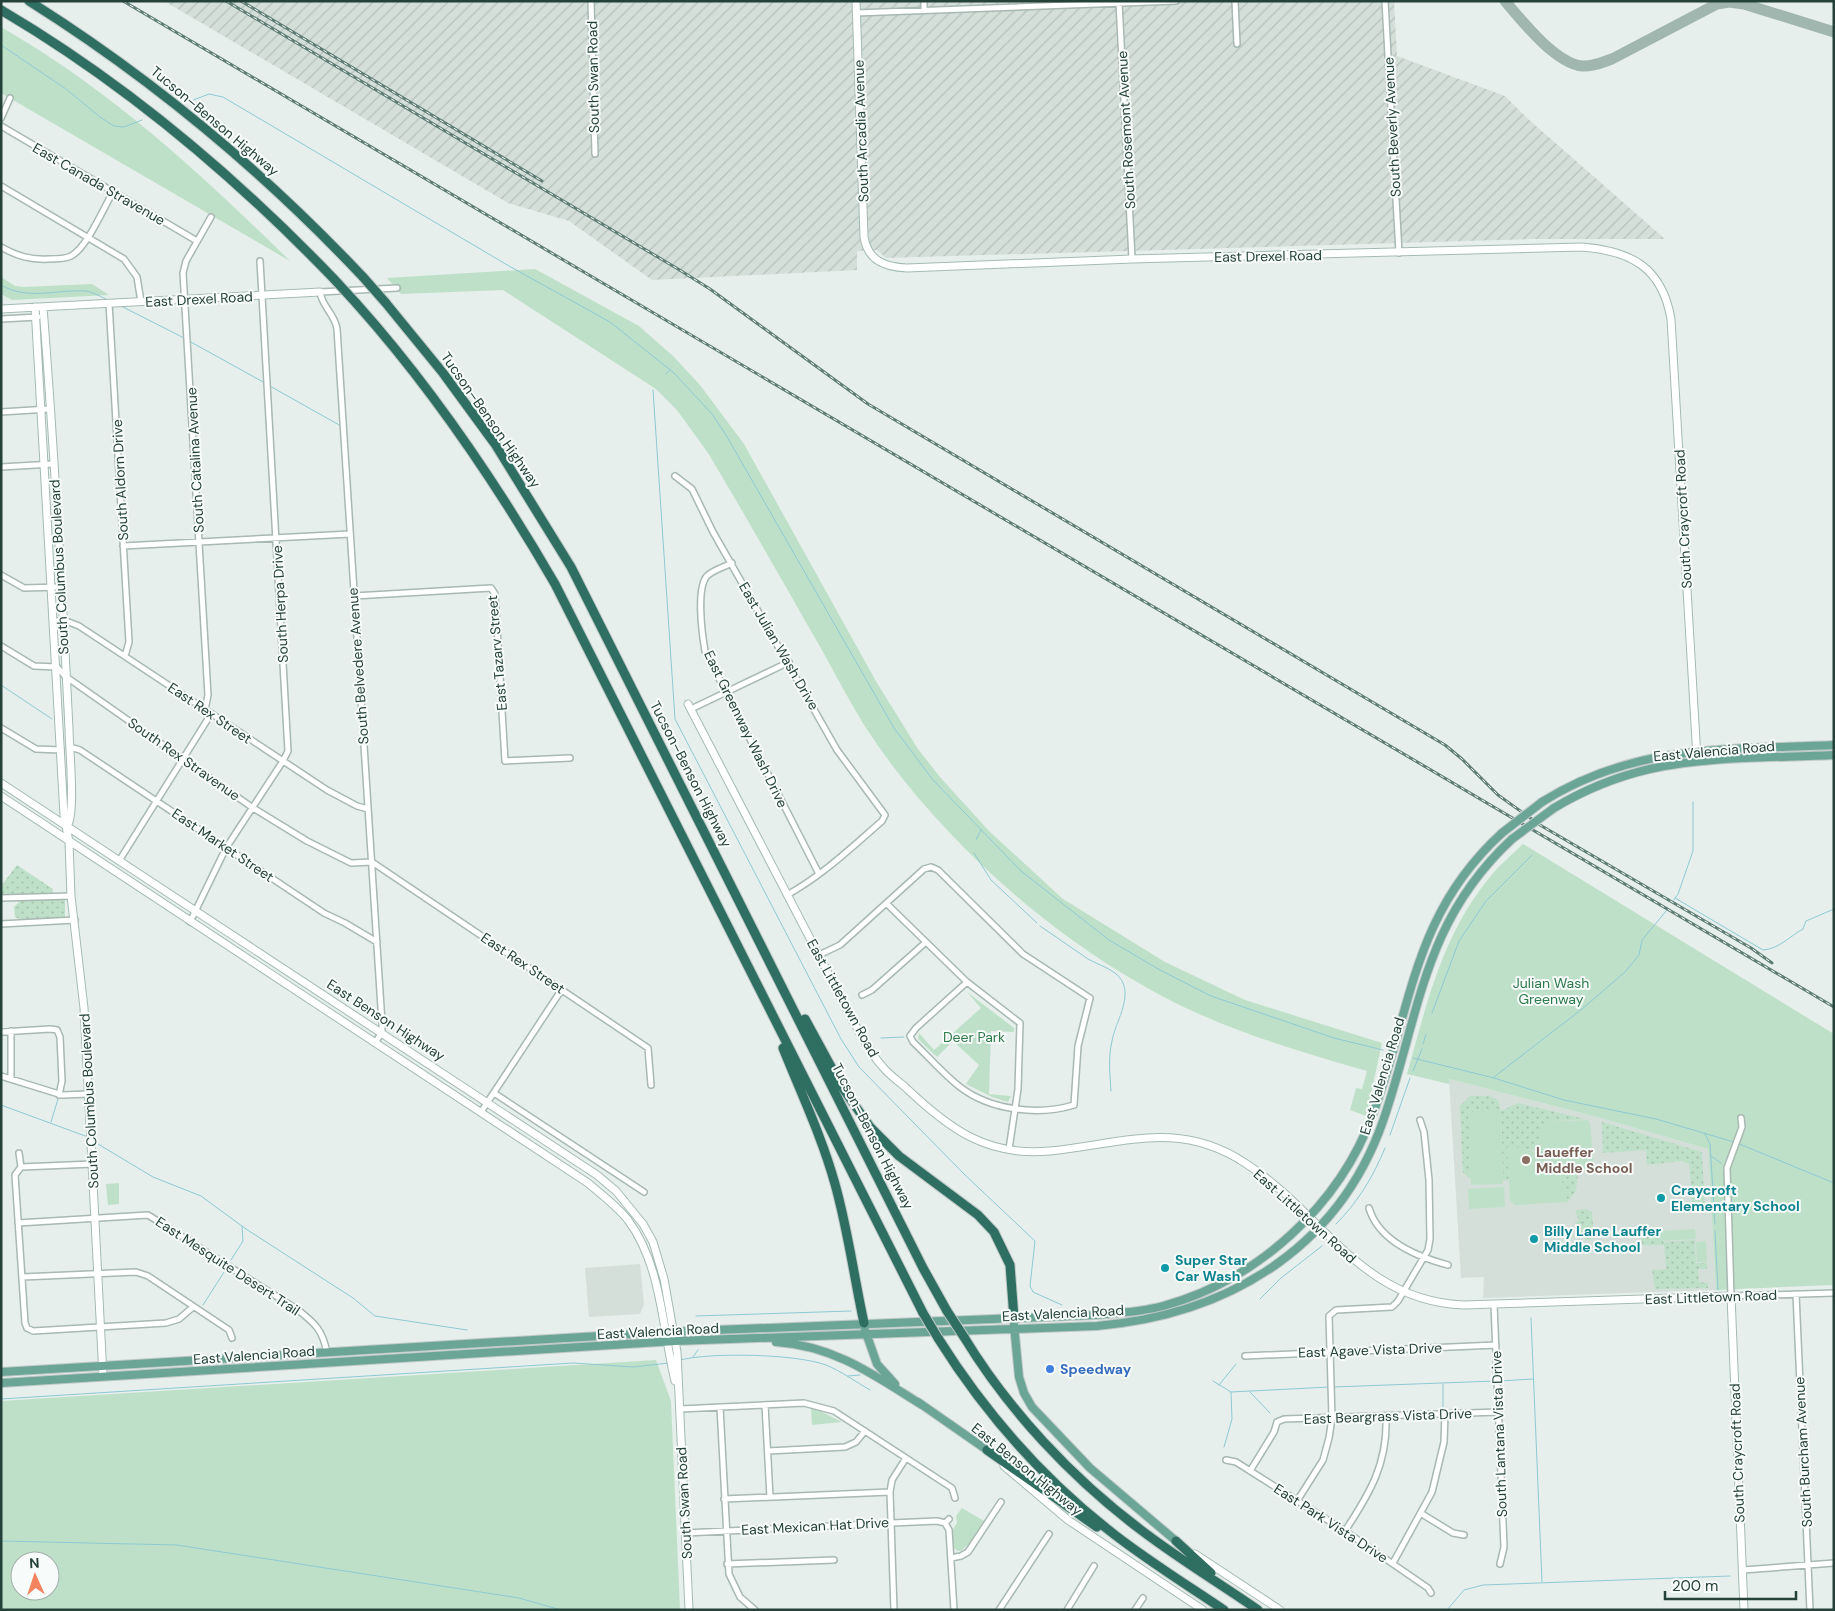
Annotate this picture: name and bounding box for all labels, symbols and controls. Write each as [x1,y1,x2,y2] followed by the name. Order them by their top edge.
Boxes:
[583,21,603,133] street label: South Swan Road
[1113,50,1139,210] street label: South Rosemont Avenue
[1379,56,1405,197] street label: South Beverly Avenue
[850,59,872,203] street label: South Arcadia Avenue
[147,62,283,180] street label: Tucson–Benson Highway
[30,139,168,229] street label: East Canada Stravenue
[1214,246,1322,266] street label: East Drexel Road
[145,287,253,311] street label: East Drexel Road
[437,349,545,492] street label: Tucson–Benson Highway
[182,387,208,533] street label: South Catalina Avenue
[108,419,132,541] street label: South Aldorn Drive
[1670,449,1696,589] street label: South Craycroft Road
[45,479,73,655] street label: South Columbus Boulevard
[268,545,292,663] street label: South Herpa Drive
[735,579,823,713] street label: East Julian Wash Drive
[344,587,372,745] street label: South Belvedere Avenue
[483,594,511,712] street label: East Tazarv Street
[700,647,792,811] street label: East Greenway Wash Drive
[165,678,255,748] street label: East Rex Street
[646,698,736,850] street label: Tucson–Benson Highway
[124,713,244,805] street label: South Rex Stravenue
[1652,737,1776,765] street label: East Valencia Road
[169,804,277,886] street label: East Market Street
[478,928,568,998] street label: East Rex Street
[803,936,883,1060] street label: East Littletown Road
[1513,974,1589,1008] park label: Julian Wash Greenway
[323,975,449,1065] street label: East Benson Highway
[75,1013,103,1189] street label: South Columbus Boulevard
[1356,1015,1408,1137] street label: East Valencia Road
[943,1028,1005,1046] park label: Deer Park
[828,1060,918,1212] street label: Tucson–Benson Highway
[1536,1143,1632,1177] place label: Laueffer Middle School
[1520,1154,1532,1166] marker: Laueffer Middle School
[1250,1165,1360,1267] street label: East Littletown Road
[1671,1181,1800,1215] place label: Craycroft Elementary School
[1655,1192,1667,1204] marker: Craycroft Elementary School
[152,1213,304,1319] street label: East Mesquite Desert Trail
[1544,1222,1662,1256] place label: Billy Lane Lauffer Middle School
[1528,1233,1540,1245] marker: Billy Lane Lauffer Middle School
[1175,1251,1247,1285] place label: Super Star Car Wash
[1159,1262,1171,1274] marker: Super Star Car Wash
[1645,1286,1777,1308] street label: East Littletown Road
[1002,1301,1124,1325] street label: East Valencia Road
[597,1319,719,1343] street label: East Valencia Road
[1298,1338,1442,1362] street label: East Agave Vista Drive
[192,1342,316,1368] street label: East Valencia Road
[1487,1350,1511,1518] street label: South Lantana Vista Drive
[1060,1360,1132,1378] place label: Speedway
[1044,1363,1056,1375] marker: Speedway
[1790,1376,1816,1528] street label: South Burcham Avenue
[1726,1383,1748,1523] street label: South Craycroft Road
[1304,1404,1472,1428] street label: East Beargrass Vista Drive
[968,1419,1086,1519] street label: East Benson Highway
[672,1446,696,1560] street label: South Swan Road
[1271,1479,1391,1567] street label: East Park Vista Drive
[741,1513,889,1539] street label: East Mexican Hat Drive
[10,1551,60,1601] north arrow
[29,1554,40,1572] text: N
[1665,1568,1796,1600] scale bar
[1672,1576,1718,1596] text: 200 m

